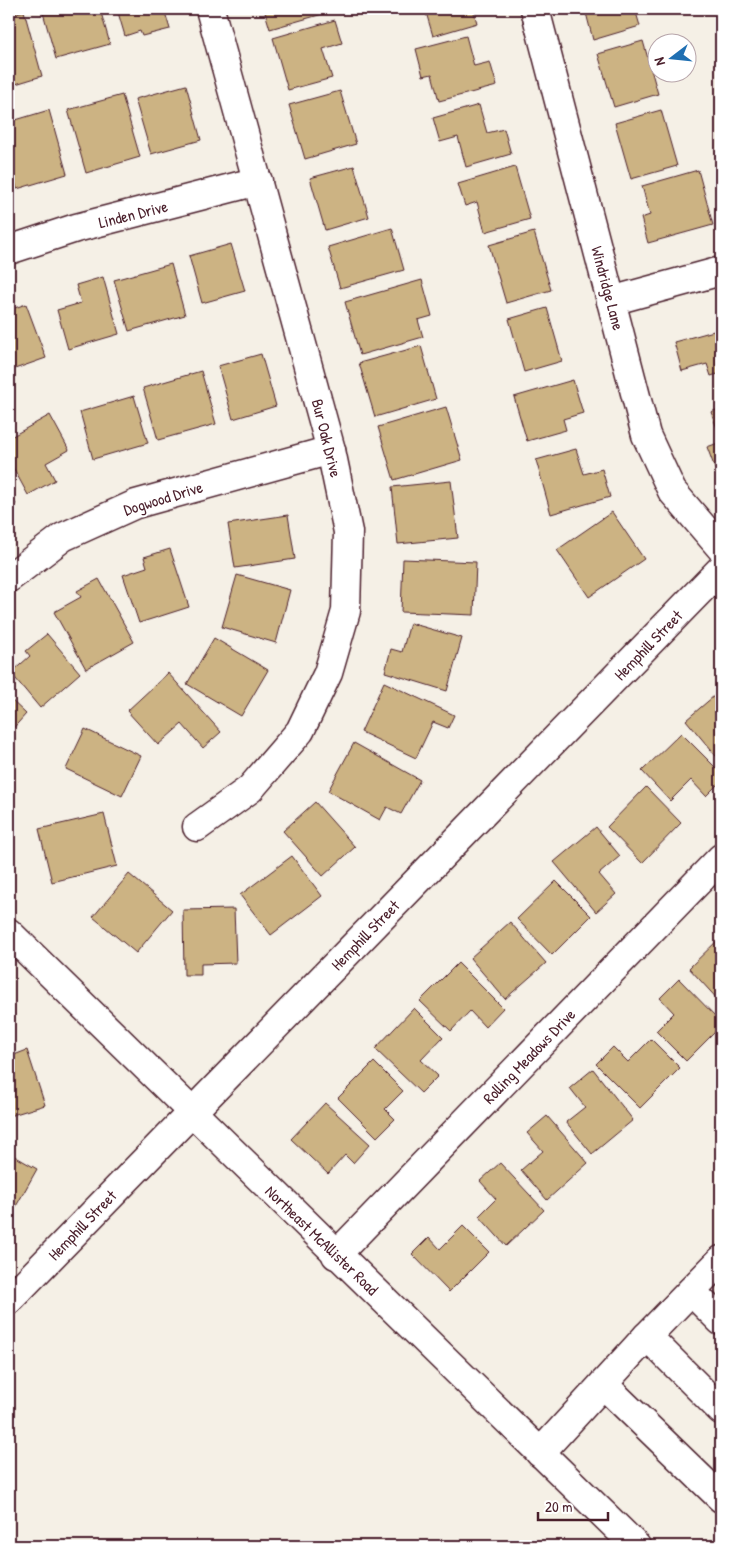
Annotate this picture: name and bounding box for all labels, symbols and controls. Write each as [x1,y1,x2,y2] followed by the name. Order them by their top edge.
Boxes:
[648,32,698,82] north arrow
[649,55,669,68] text: N
[96,195,170,233] street label: Linden Drive
[586,244,630,333] street label: Windridge Lane
[307,397,347,480] street label: Bur Oak Drive
[121,475,206,520] street label: Dogwood Drive
[609,605,687,685] street label: Hemphill Street
[326,895,404,975] street label: Hemphill Street
[478,1003,581,1108] street label: Rolling Meadows Drive
[261,1180,383,1300] street label: Northeast McAllister Road
[43,1185,121,1265] street label: Hemphill Street
[538,1490,608,1522] scale bar
[545,1496,572,1517] text: 20 m

